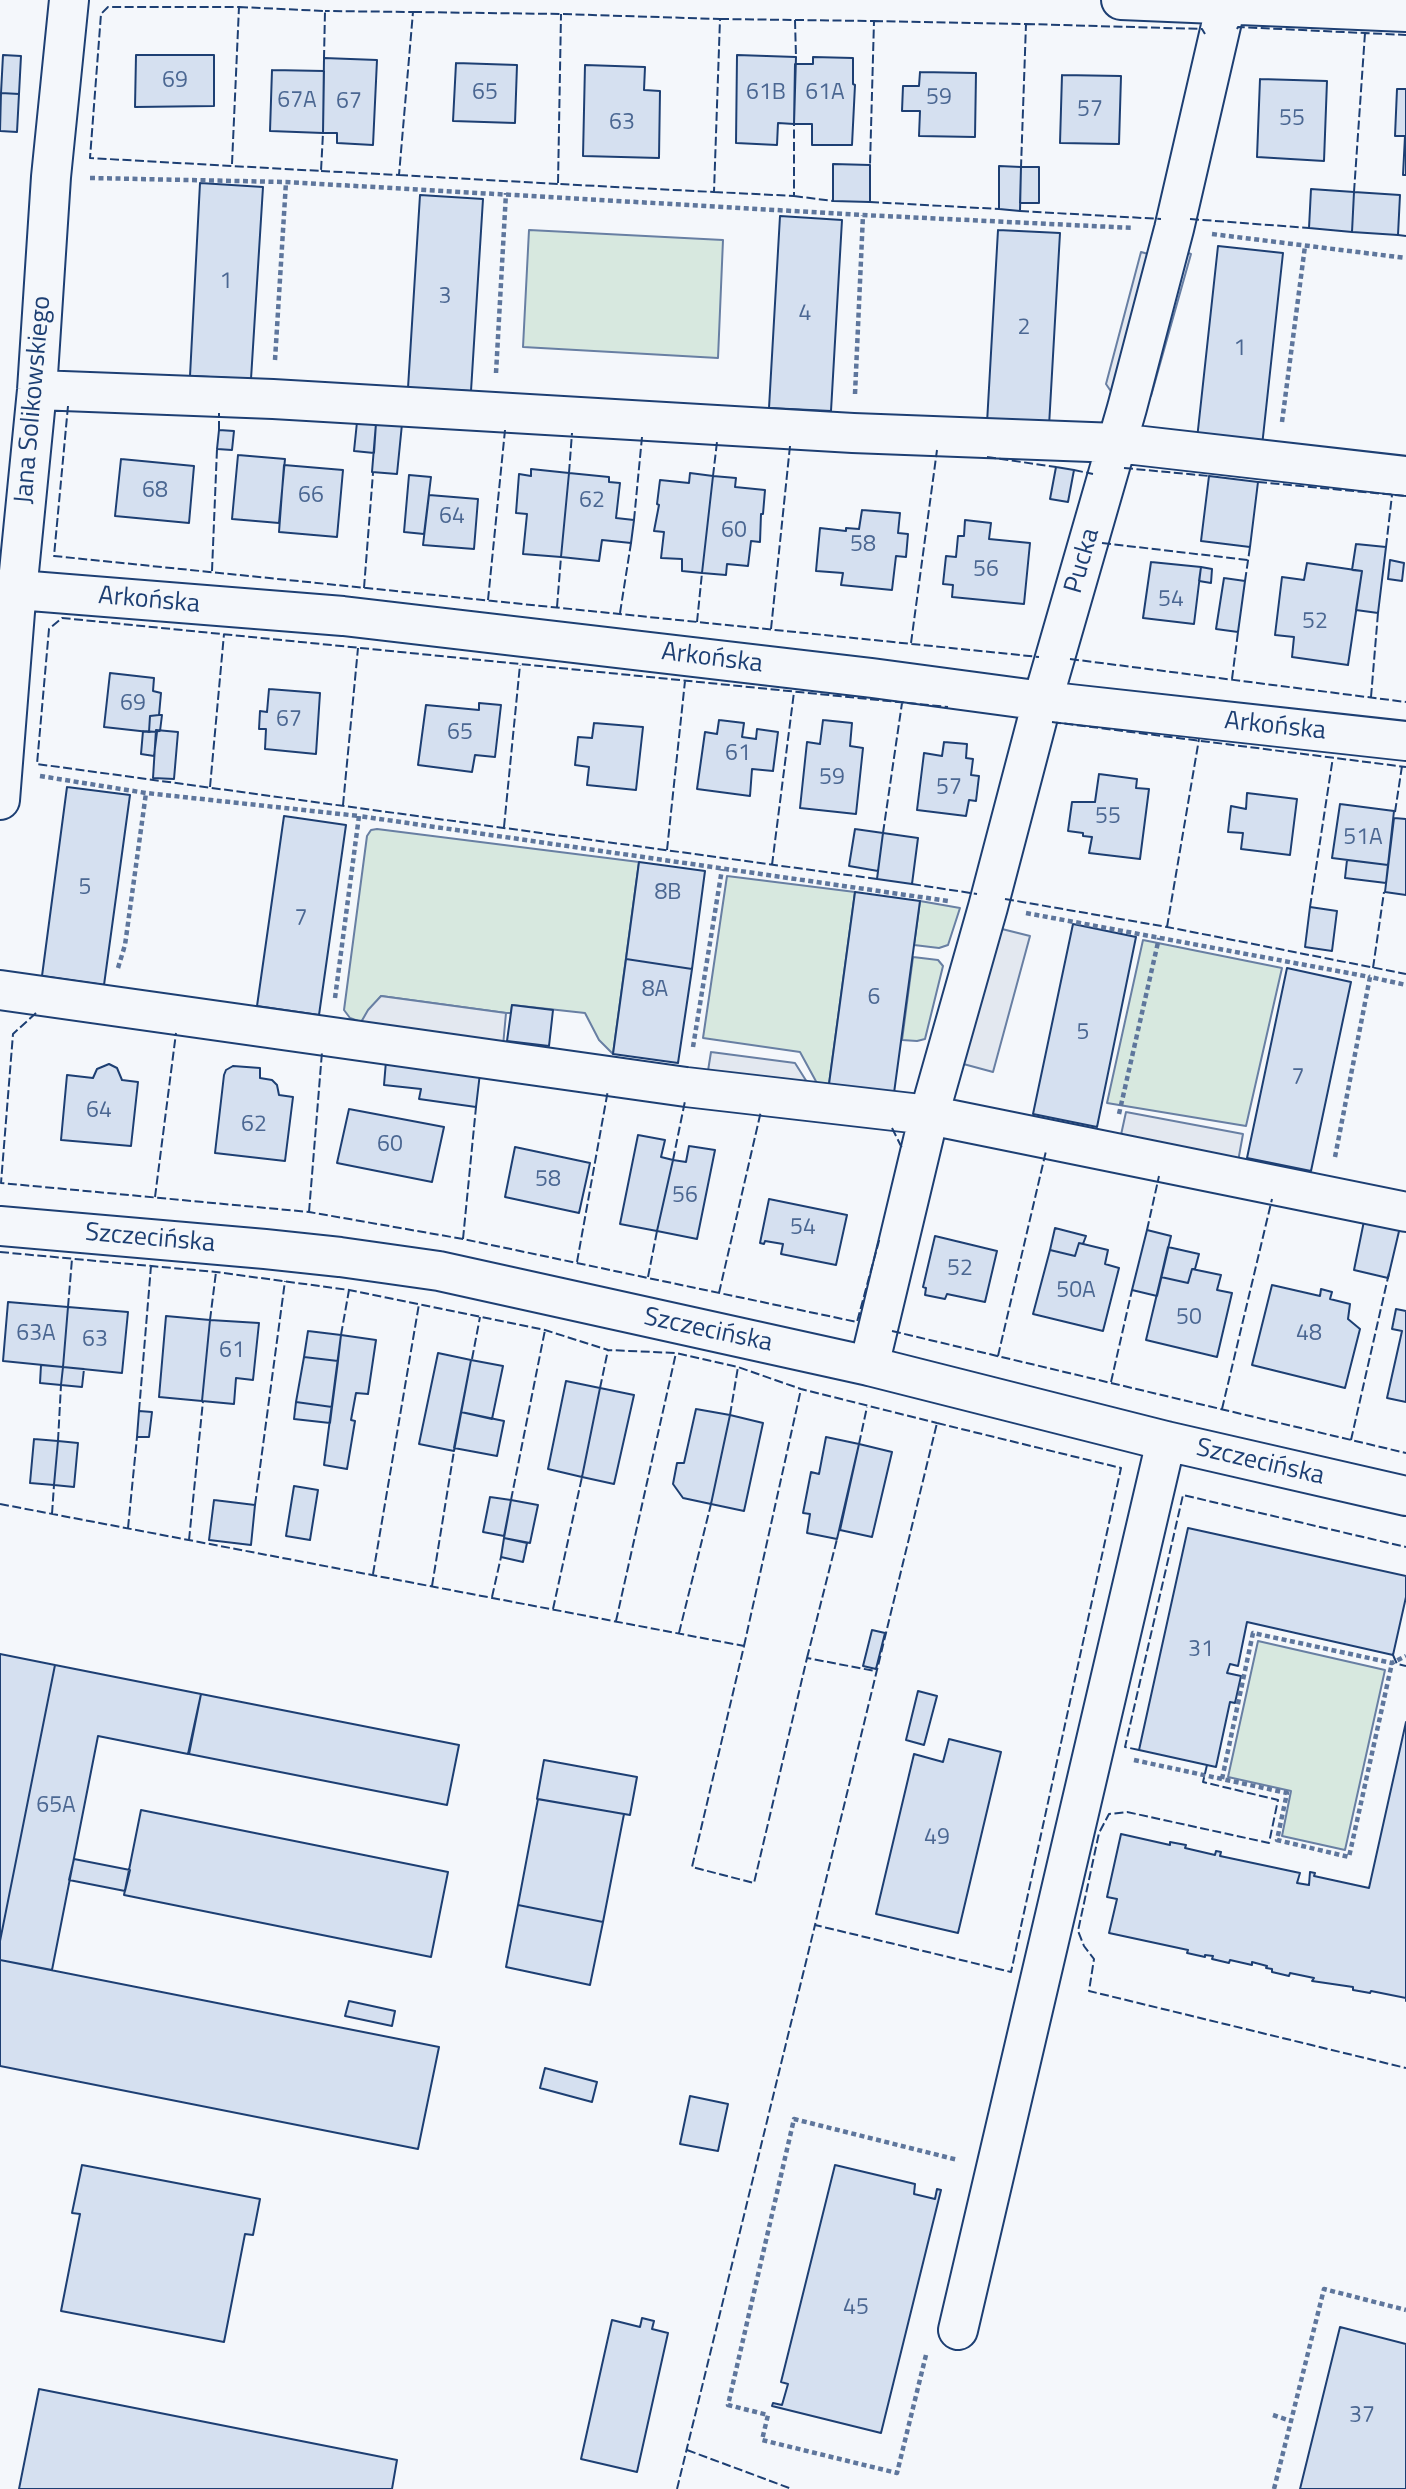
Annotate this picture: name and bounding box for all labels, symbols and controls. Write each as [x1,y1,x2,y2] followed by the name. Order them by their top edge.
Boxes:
[162,67,188,95] house number: 69
[472,79,498,107] house number: 65
[746,79,786,107] house number: 61B
[805,79,845,107] house number: 61A
[926,84,952,112] house number: 59
[277,87,317,115] house number: 67A
[336,88,362,116] house number: 67
[1077,96,1103,124] house number: 57
[1279,105,1305,133] house number: 55
[609,109,635,137] house number: 63
[220,268,232,296] house number: 1
[439,283,451,311] house number: 3
[9,295,59,505] street label: Jana Solikowskiego
[799,300,811,328] house number: 4
[1018,314,1030,342] house number: 2
[1234,335,1246,363] house number: 1
[142,477,168,505] house number: 68
[298,482,324,510] house number: 66
[579,487,605,515] house number: 62
[439,503,465,531] house number: 64
[721,517,747,545] house number: 60
[1059,525,1107,597] street label: Pucka
[850,531,876,559] house number: 58
[973,556,999,584] house number: 56
[97,581,201,621] street label: Arkońska
[1158,586,1184,614] house number: 54
[1302,608,1328,636] house number: 52
[660,637,764,681] street label: Arkońska
[120,690,146,718] house number: 69
[276,706,302,734] house number: 67
[1223,706,1327,748] street label: Arkońska
[447,719,473,747] house number: 65
[725,740,751,768] house number: 61
[819,764,845,792] house number: 59
[936,774,962,802] house number: 57
[1095,803,1121,831] house number: 55
[1343,824,1383,852] house number: 51A
[79,874,91,902] house number: 5
[654,879,682,907] house number: 8B
[295,905,307,933] house number: 7
[642,976,668,1004] house number: 8A
[868,984,880,1012] house number: 6
[1077,1019,1089,1047] house number: 5
[1292,1064,1304,1092] house number: 7
[86,1097,112,1125] house number: 64
[241,1111,267,1139] house number: 62
[377,1131,403,1159] house number: 60
[535,1166,561,1194] house number: 58
[672,1182,698,1210] house number: 56
[790,1214,816,1242] house number: 54
[84,1218,216,1260] street label: Szczecińska
[947,1255,973,1283] house number: 52
[1056,1277,1096,1305] house number: 50A
[641,1302,775,1360] street label: Szczecińska
[1176,1304,1202,1332] house number: 50
[16,1320,56,1348] house number: 63A
[1296,1320,1322,1348] house number: 48
[82,1326,108,1354] house number: 63
[219,1337,245,1365] house number: 61
[1193,1433,1327,1493] street label: Szczecińska
[1188,1636,1214,1664] house number: 31
[36,1792,76,1820] house number: 65A
[924,1824,950,1852] house number: 49
[843,2294,869,2322] house number: 45
[1349,2402,1375,2430] house number: 37

